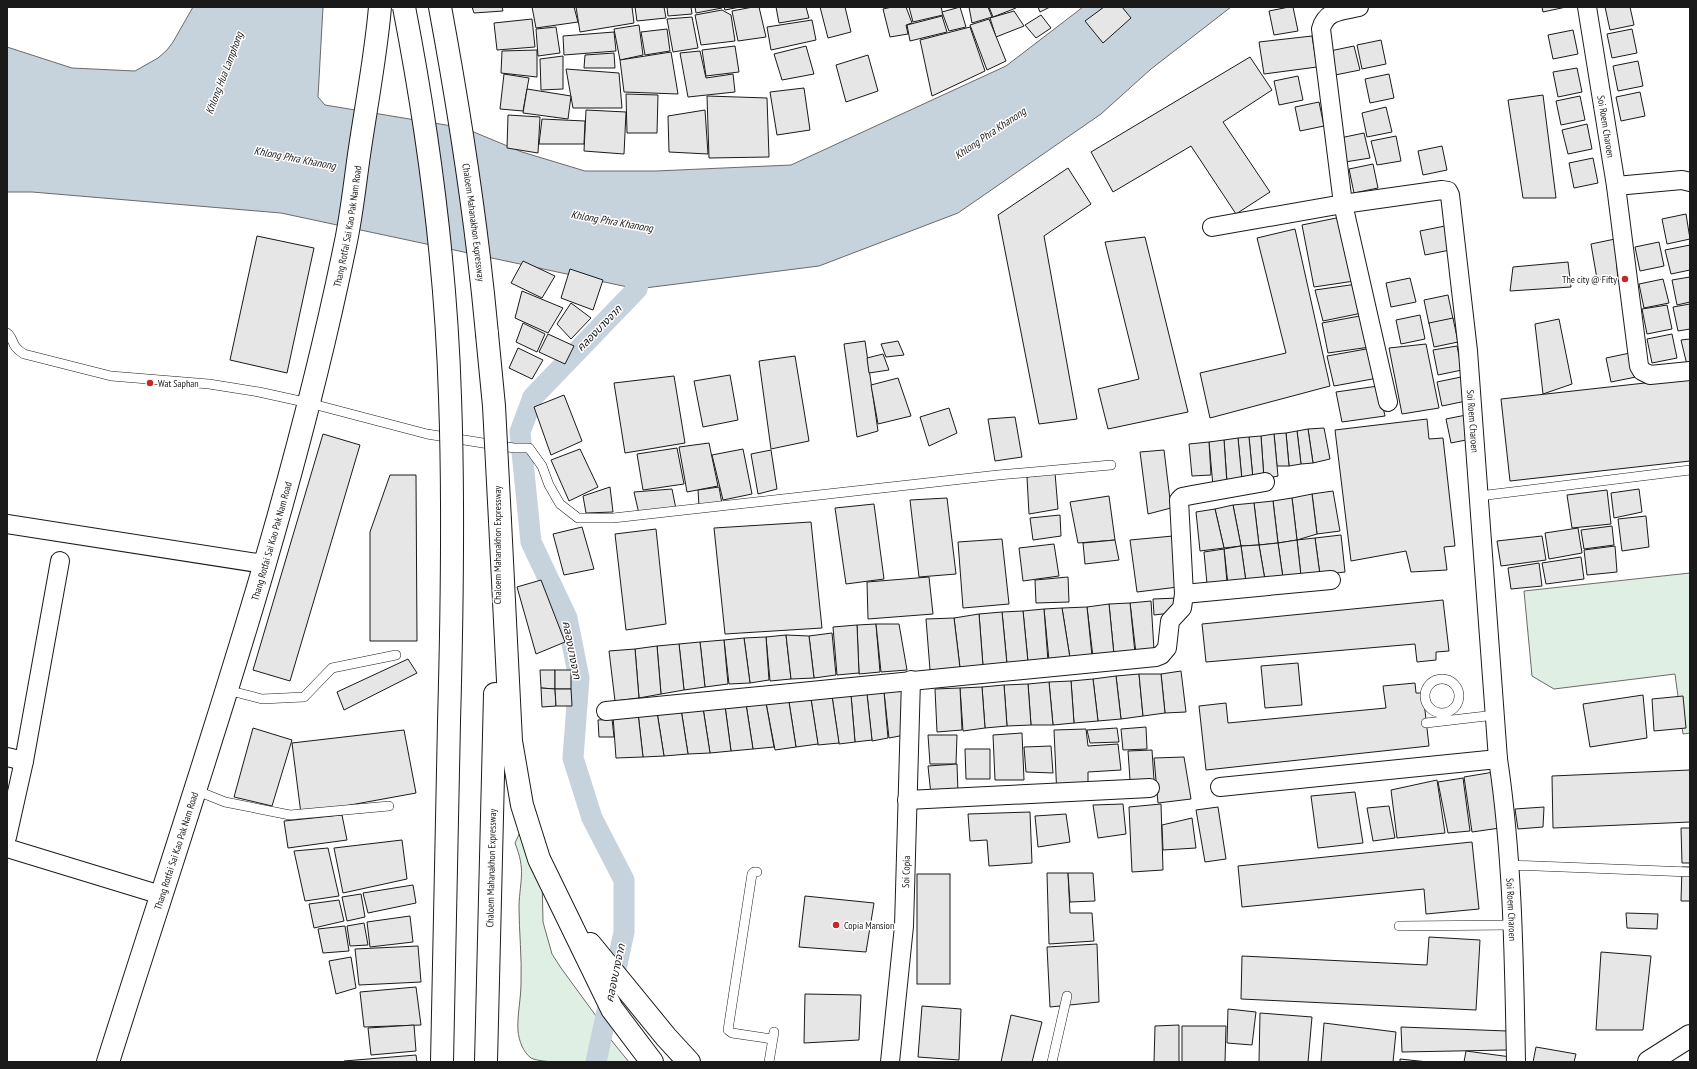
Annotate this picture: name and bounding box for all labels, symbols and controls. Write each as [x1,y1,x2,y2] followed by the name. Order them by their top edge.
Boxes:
[202,29,247,116] water label: Khlong Hua Lamphong
[1595,94,1618,159] street label: Soi Roem Charoen
[952,103,1029,162] water label: Khlong Phra Khanong
[253,143,338,173] water label: Khlong Phra Khanong
[460,162,488,282] street label: Chaloem Mahanakhon Expressway
[330,165,364,288] street label: Thang Rotfai Sai Kao Pak Nam Road
[570,207,655,235] water label: Khlong Phra Khanong
[1562,273,1617,286] place label: The city @ Fifty
[1620,274,1630,284] marker: The city @ Fifty
[573,302,625,354] water label: คลองบางจาก
[158,377,199,390] place label: Wat Saphan
[145,378,155,388] marker: Wat Saphan
[1464,389,1482,453] street label: Soi Roem Charoen
[248,480,294,602] street label: Thang Rotfai Sai Kao Pak Nam Road
[491,485,504,604] street label: Chaloem Mahanakhon Expressway
[559,620,585,681] water label: คลองบางจาก
[151,790,201,911] street label: Thang Rotfai Sai Kao Pak Nam Road
[483,808,499,928] street label: Chaloem Mahanakhon Expressway
[899,856,912,888] street label: Soi Copia
[1504,878,1520,941] street label: Soi Roem Charoen
[844,919,894,932] place label: Copia Mansion
[831,920,841,930] marker: Copia Mansion
[602,942,628,1003] water label: คลองบางจาก

